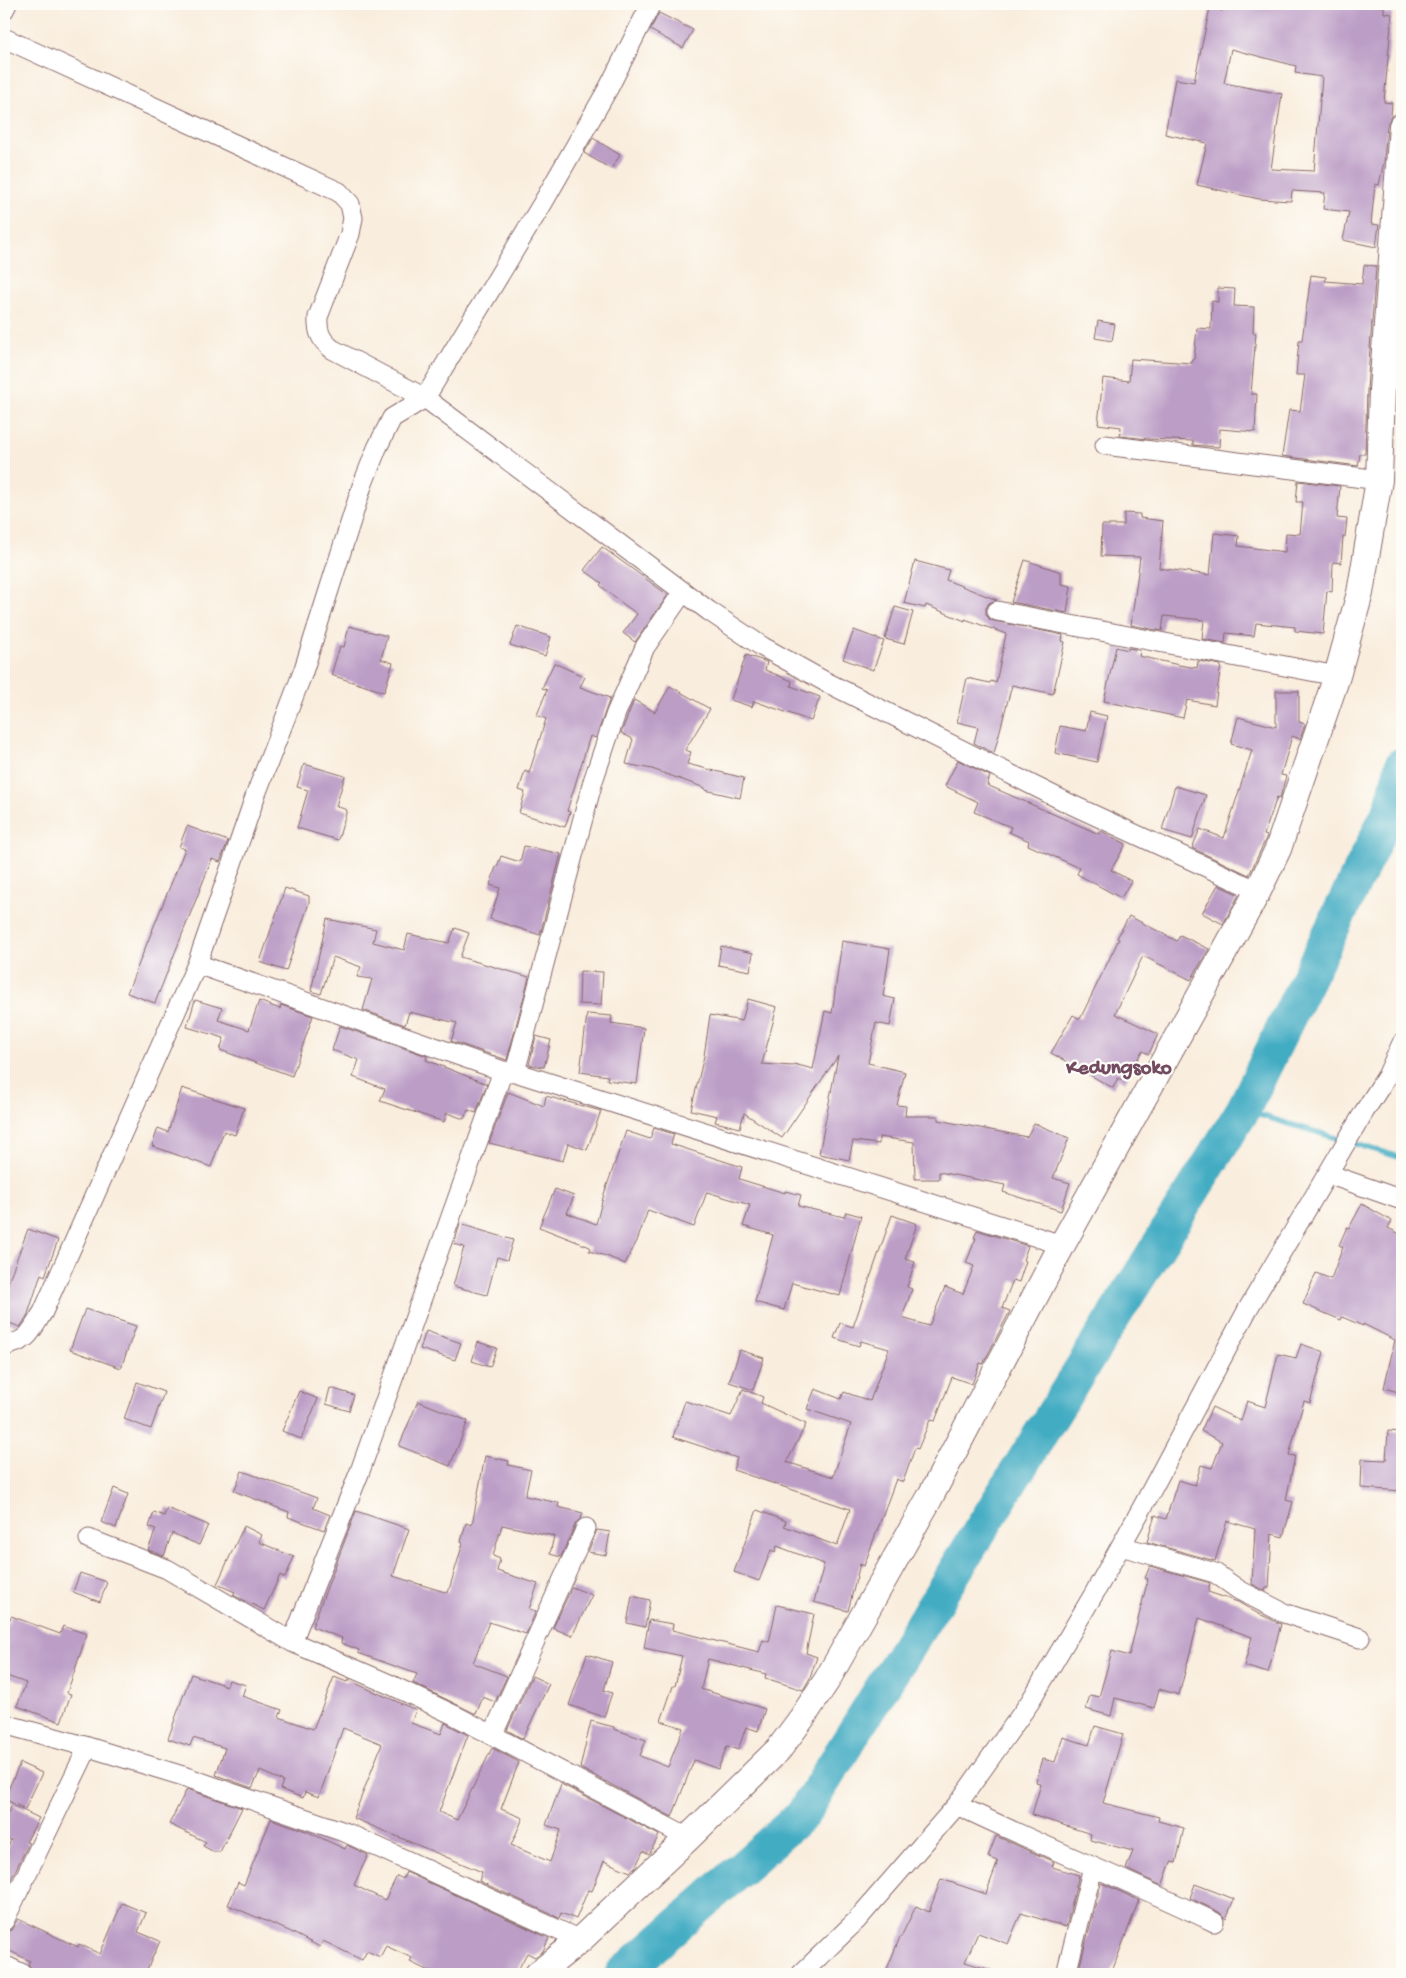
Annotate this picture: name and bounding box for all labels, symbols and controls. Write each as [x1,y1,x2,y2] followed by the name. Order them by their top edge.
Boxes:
[1065,1057,1172,1082] district label: Kedungsoko

